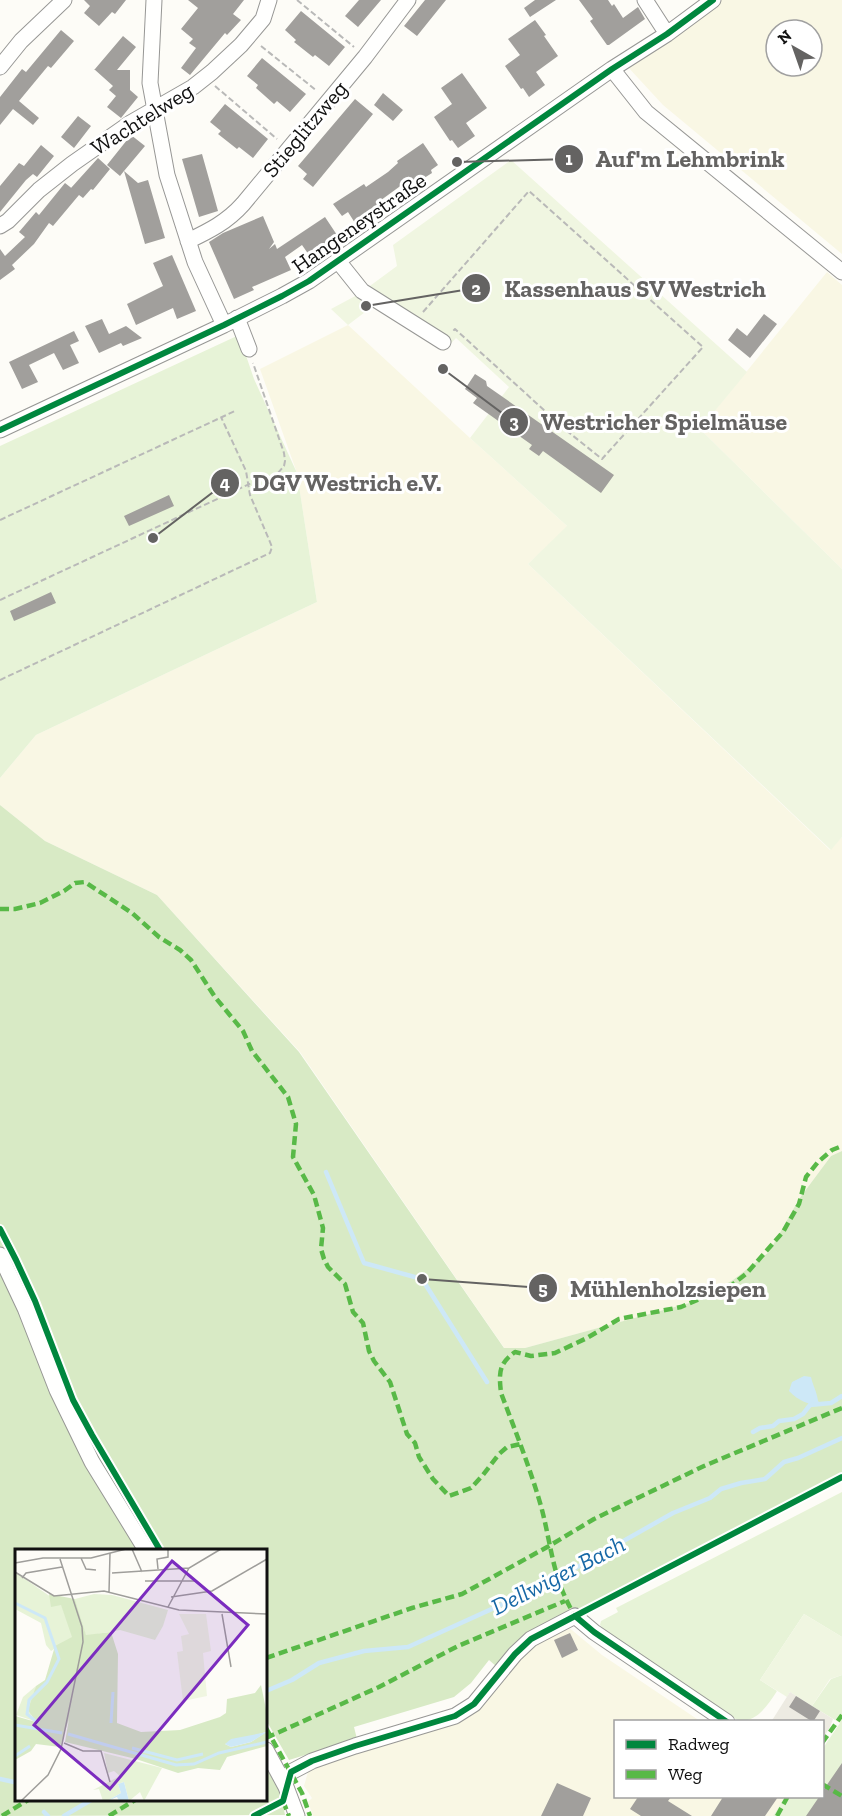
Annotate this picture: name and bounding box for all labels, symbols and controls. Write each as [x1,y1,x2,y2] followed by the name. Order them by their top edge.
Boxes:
[764,18,824,78] north arrow
[774,26,795,48] text: N
[257,75,353,183] street label: Stieglitzweg
[86,77,198,161] street label: Wachtelweg
[554,138,797,180] callout: Auf'm Lehmbrink
[596,144,784,173] text: Auf'm Lehmbrink
[565,148,573,170] text: 1
[287,167,431,279] street label: Hangeneystraße
[461,267,778,309] callout: Kassenhaus SV Westrich
[504,274,766,303] text: Kassenhaus SV Westrich
[471,278,481,300] text: 2
[499,401,800,443] callout: Westricher Spielmäuse
[541,407,788,436] text: Westricher Spielmäuse
[509,411,519,433] text: 3
[210,462,454,504] callout: DGV Westrich e.V.
[252,468,442,497] text: DGV Westrich e.V.
[220,472,230,494] text: 4
[528,1267,778,1309] callout: Mühlenholzsiepen
[570,1274,766,1303] text: Mühlenholzsiepen
[538,1278,548,1300] text: 5
[486,1529,630,1621] water label: Dellwiger Bach
[15,1549,267,1801] inset map
[614,1720,824,1798] legend
[668,1733,730,1755] text: Radweg
[668,1763,702,1785] text: Weg

